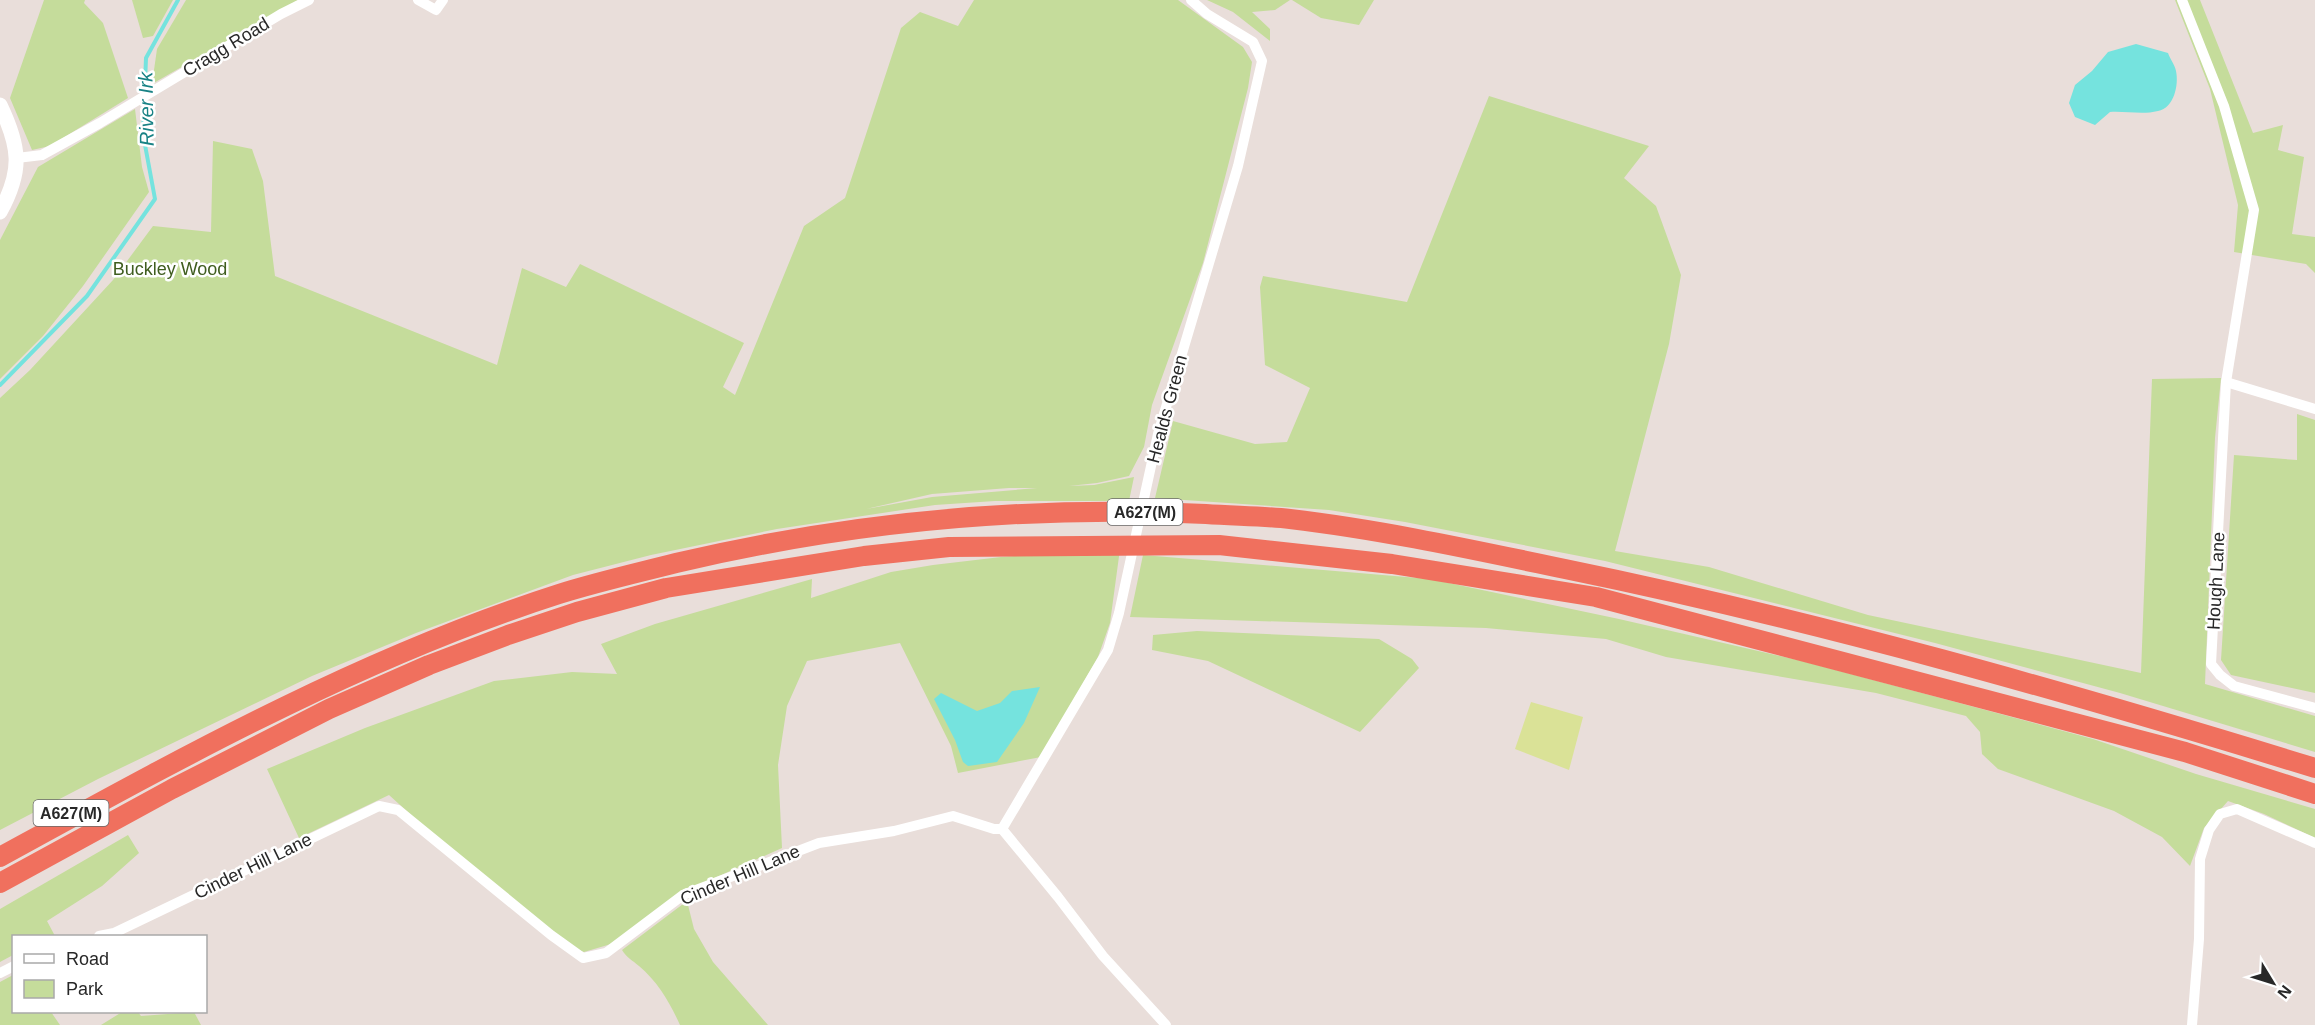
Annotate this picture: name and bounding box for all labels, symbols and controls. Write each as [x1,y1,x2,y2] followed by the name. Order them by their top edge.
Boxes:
[179,13,273,81] street label: Cragg Road
[134,71,158,146] water label: River Irk
[113,259,227,279] park label: Buckley Wood
[1143,353,1191,465] street label: Healds Green
[1108,499,1182,525] road number: A627(M)
[2203,531,2229,631] street label: Hough Lane
[34,800,109,826] road number: A627(M)
[191,829,315,903] street label: Cinder Hill Lane
[677,841,803,909] street label: Cinder Hill Lane
[12,935,207,1013] legend
[66,949,109,969] text: Road
[2243,953,2303,1013] north arrow
[66,979,104,999] text: Park
[2274,982,2295,1002] text: N

